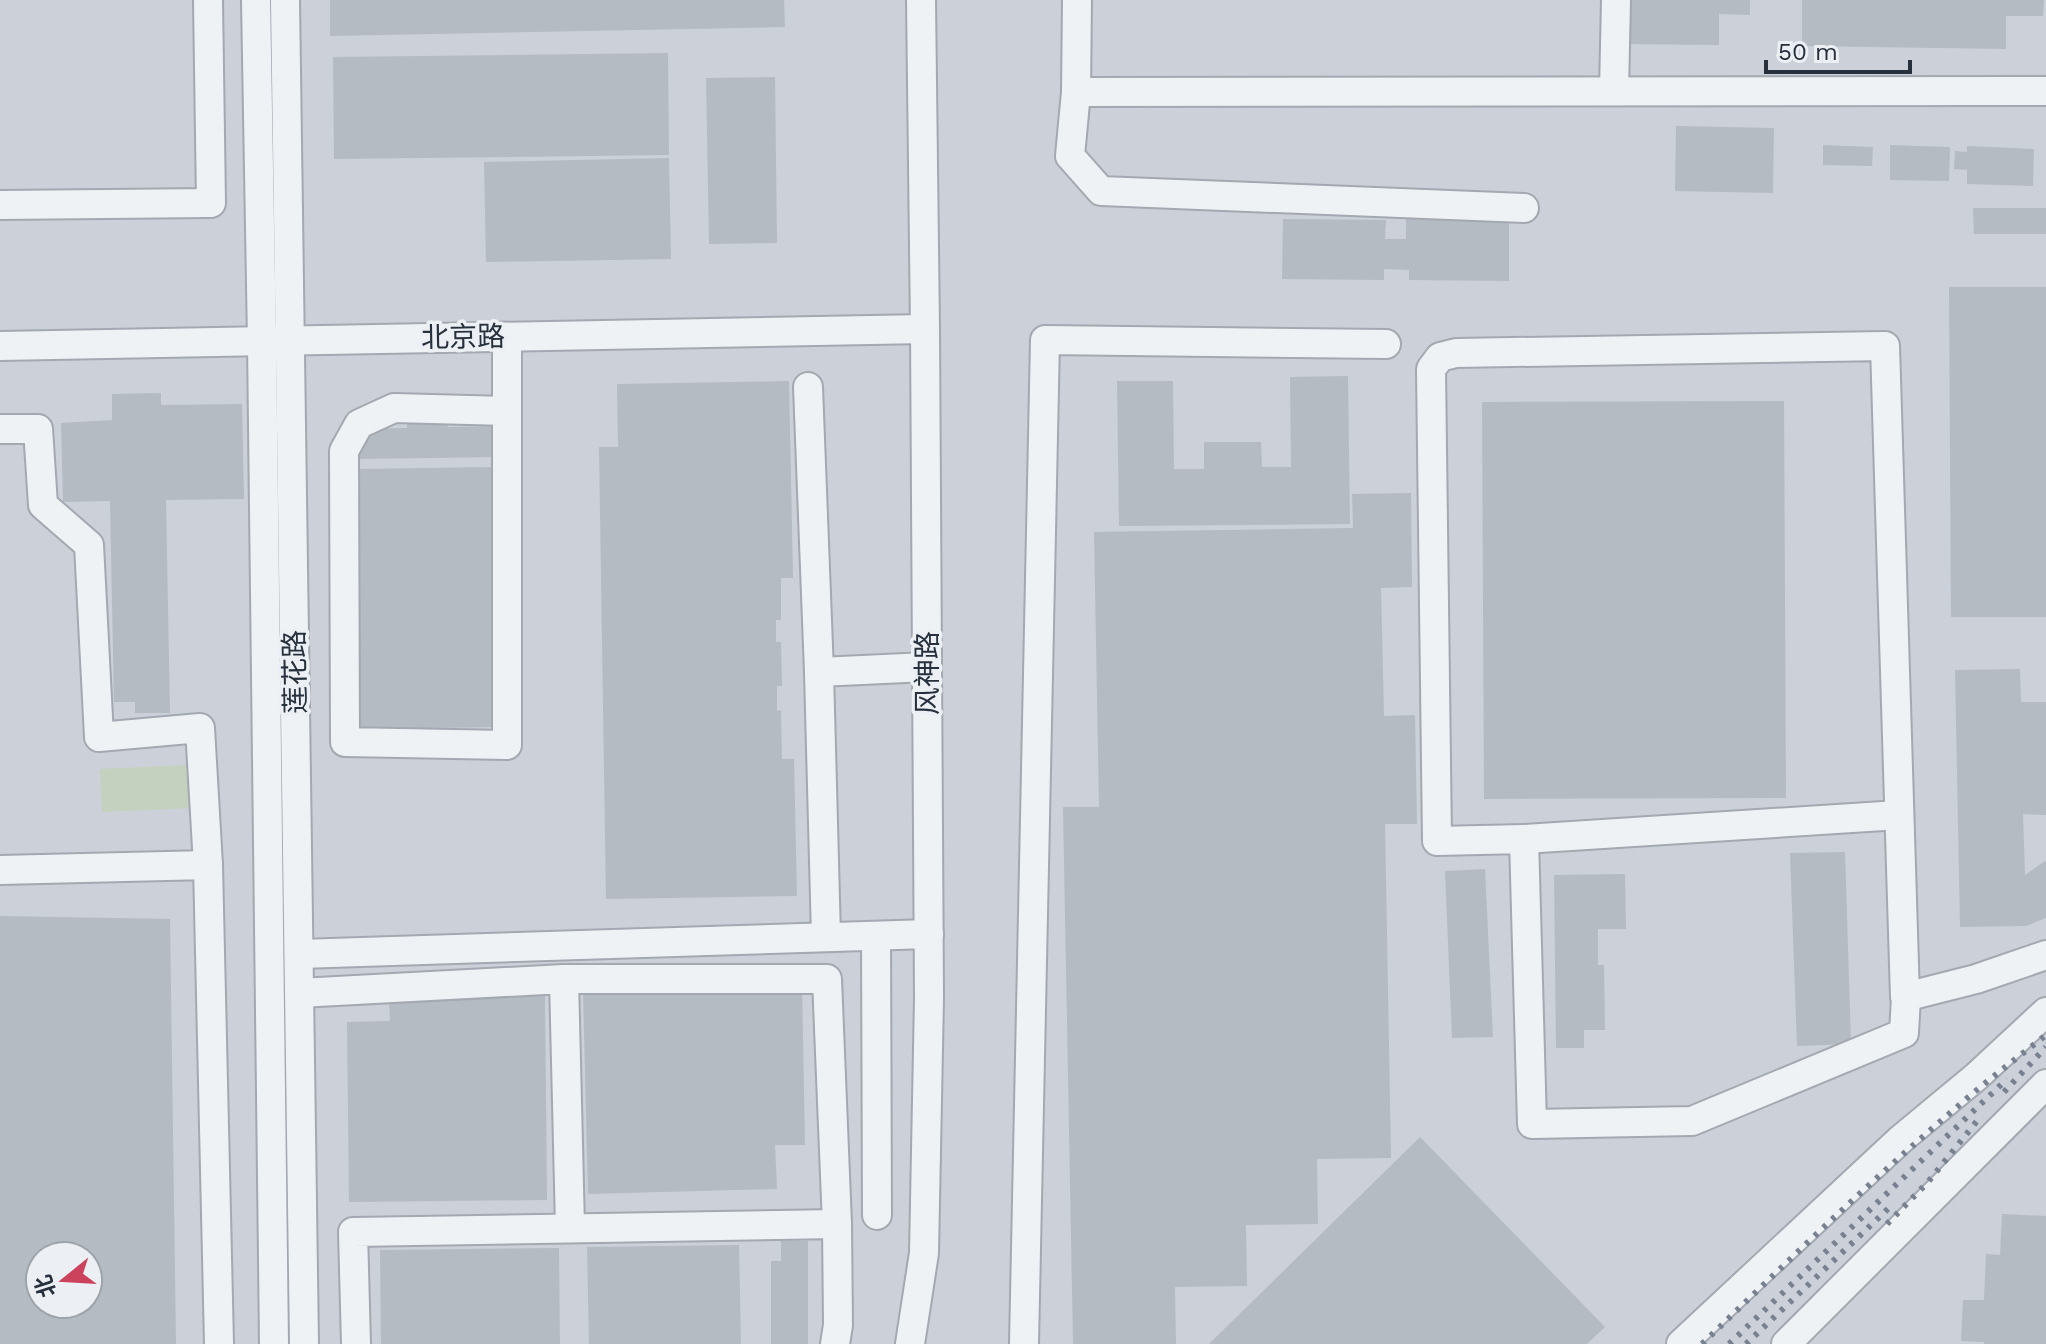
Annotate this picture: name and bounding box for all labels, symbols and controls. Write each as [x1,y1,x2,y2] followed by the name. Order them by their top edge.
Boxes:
[1766,24,1910,74] scale bar
[1778,38,1838,66] text: 50 m
[421,320,505,354] street label: 北京路
[278,630,312,714] street label: 莲花路
[911,631,944,715] street label: 风神路
[24,1240,104,1320] north arrow
[30,1272,61,1300] text: 北

